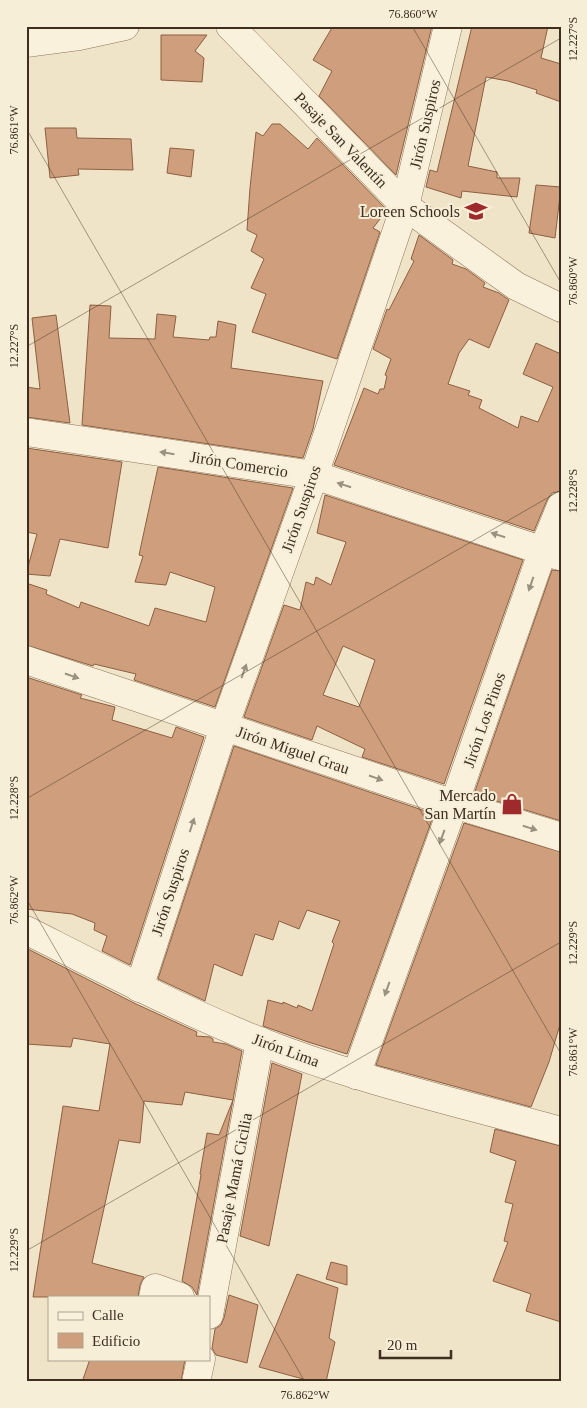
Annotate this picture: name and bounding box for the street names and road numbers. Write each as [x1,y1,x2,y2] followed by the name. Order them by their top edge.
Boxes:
[406,78,445,171] street label: Jirón Suspiros
[290,89,391,192] street label: Pasaje San Valentín
[189,448,289,480] street label: Jirón Comercio
[278,463,325,555] street label: Jirón Suspiros
[460,670,508,770] street label: Jirón Los Pinos
[234,723,352,778] street label: Jirón Miguel Grau
[148,846,193,938] street label: Jirón Suspiros
[250,1030,322,1070] street label: Jirón Lima
[213,1111,256,1245] street label: Pasaje Mamá Cicilia

